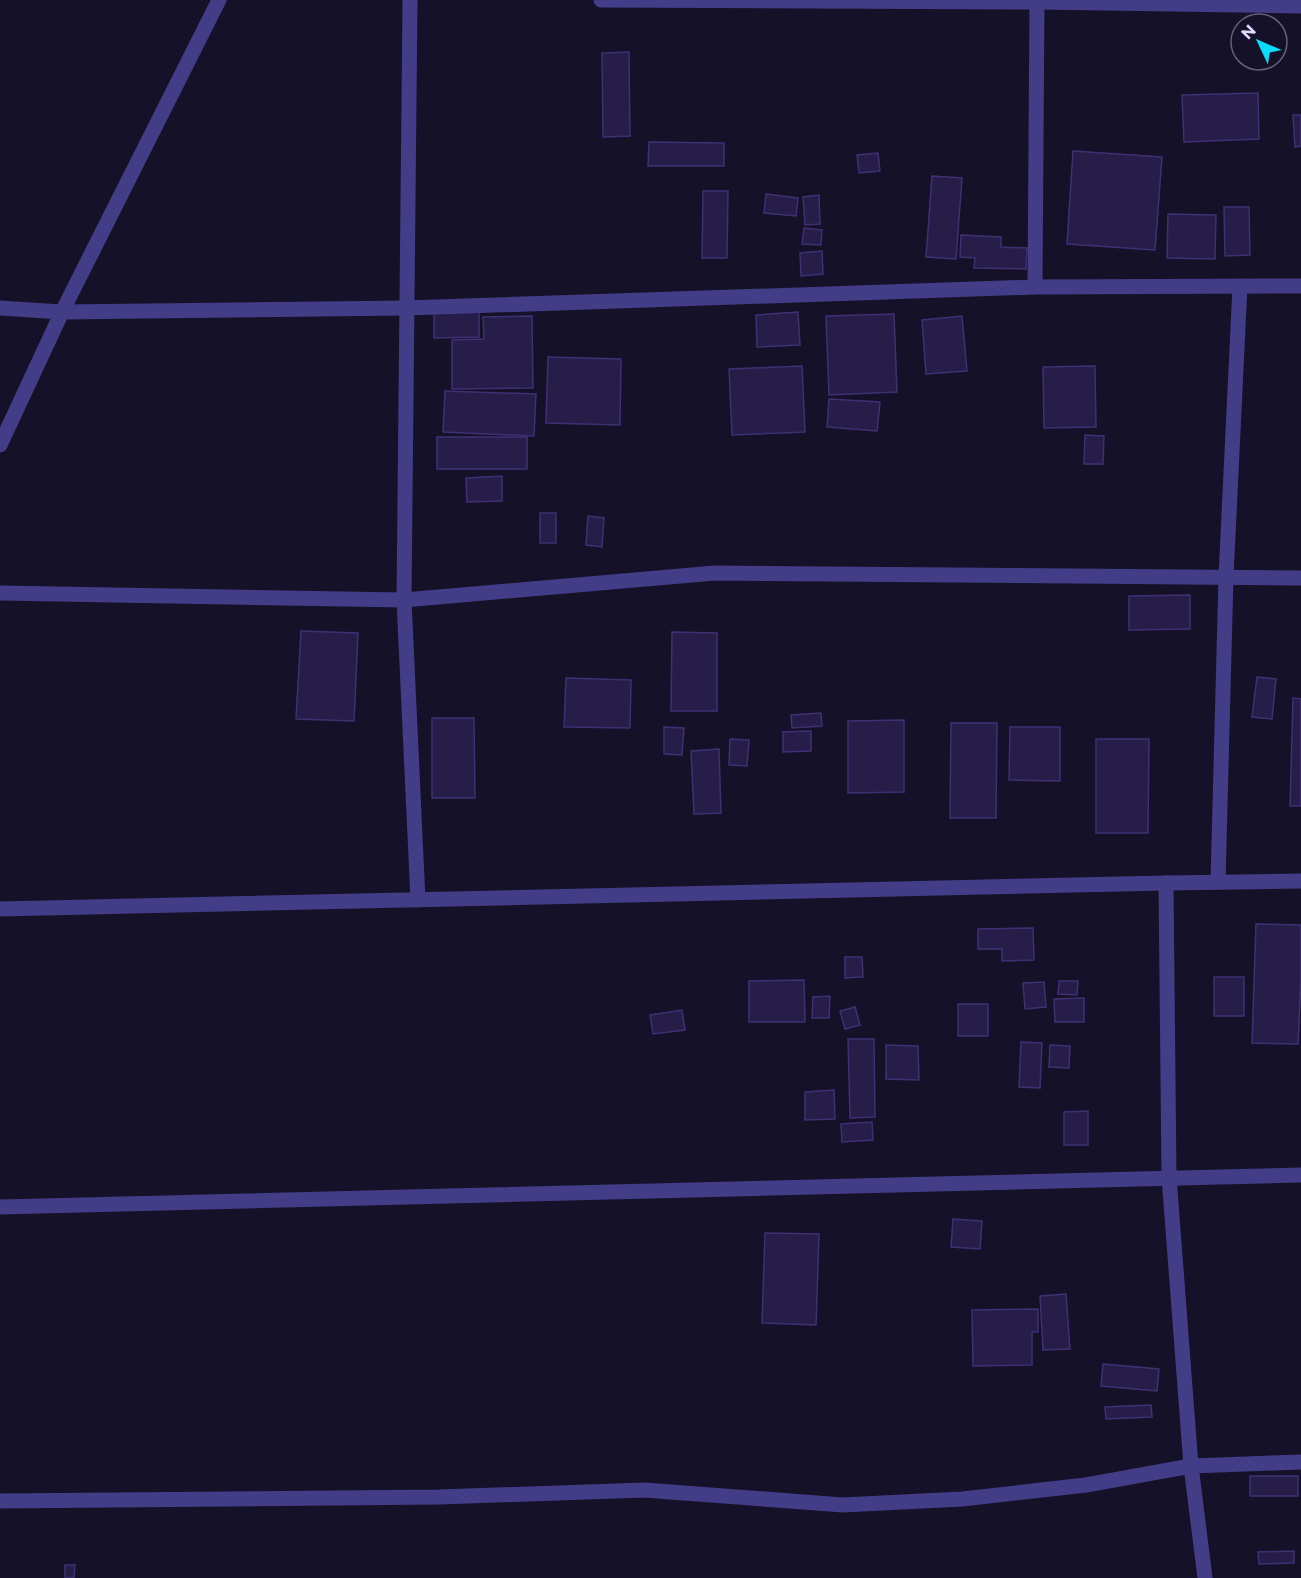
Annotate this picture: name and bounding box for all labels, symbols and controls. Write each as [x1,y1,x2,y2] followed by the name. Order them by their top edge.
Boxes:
[1229,12,1289,72] north arrow
[1237,21,1260,43] text: N

